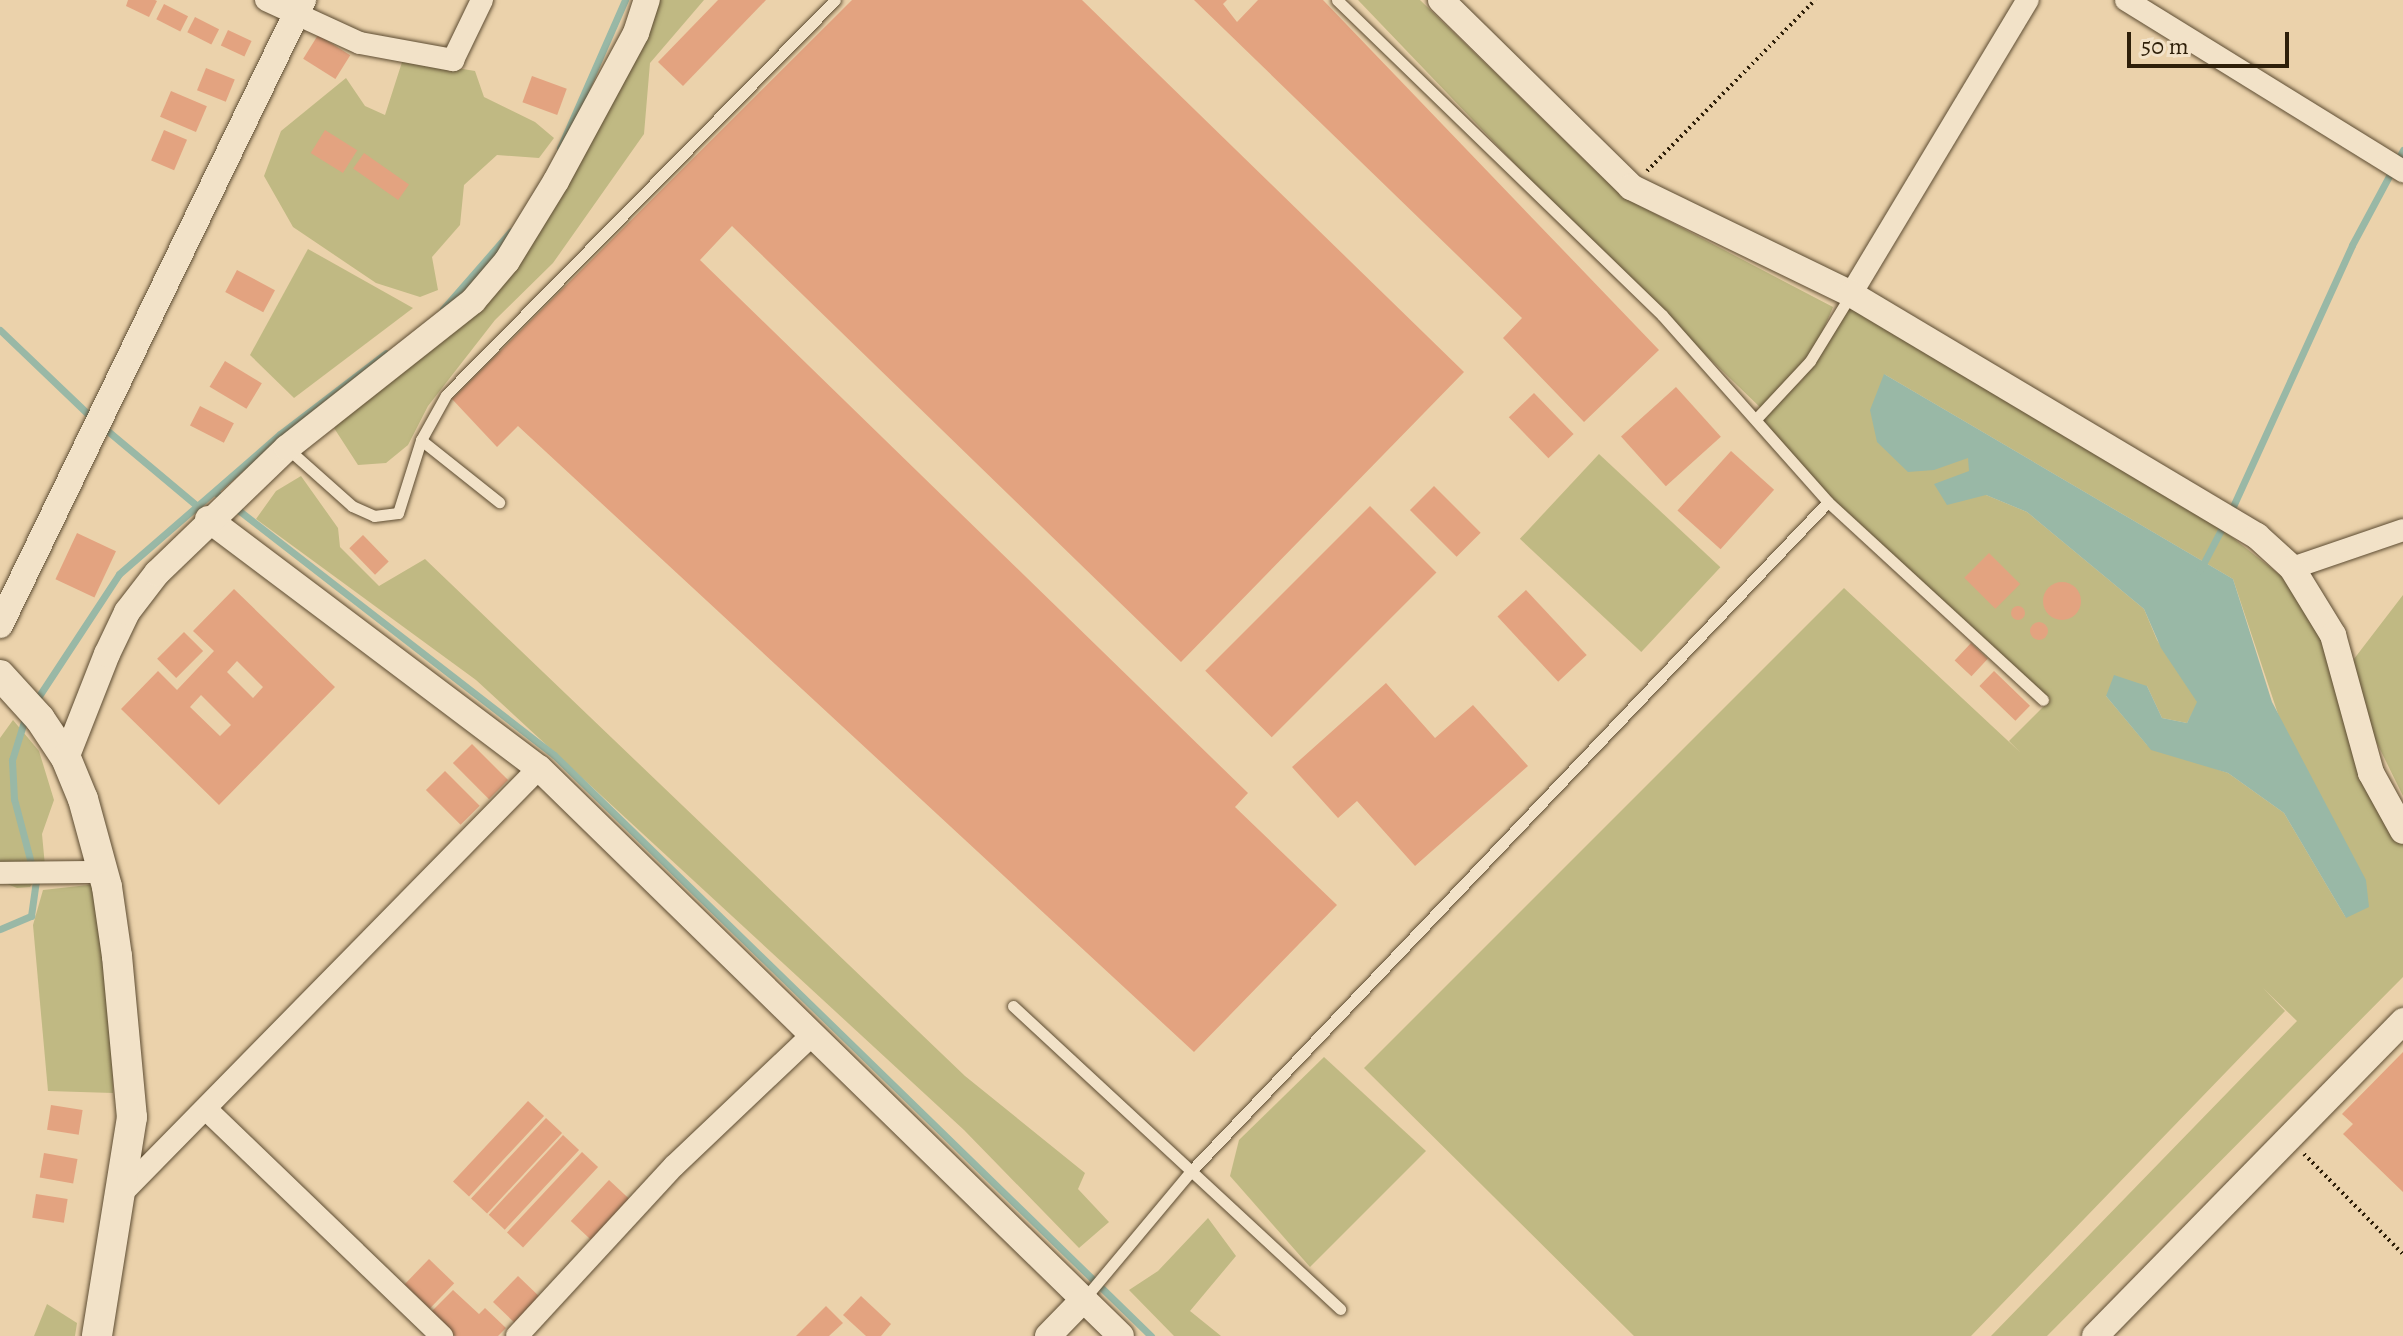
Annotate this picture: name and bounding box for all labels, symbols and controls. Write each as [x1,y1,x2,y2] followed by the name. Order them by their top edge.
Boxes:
[2131,16,2293,66] scale bar
[2141,30,2189,62] text: 50 m

